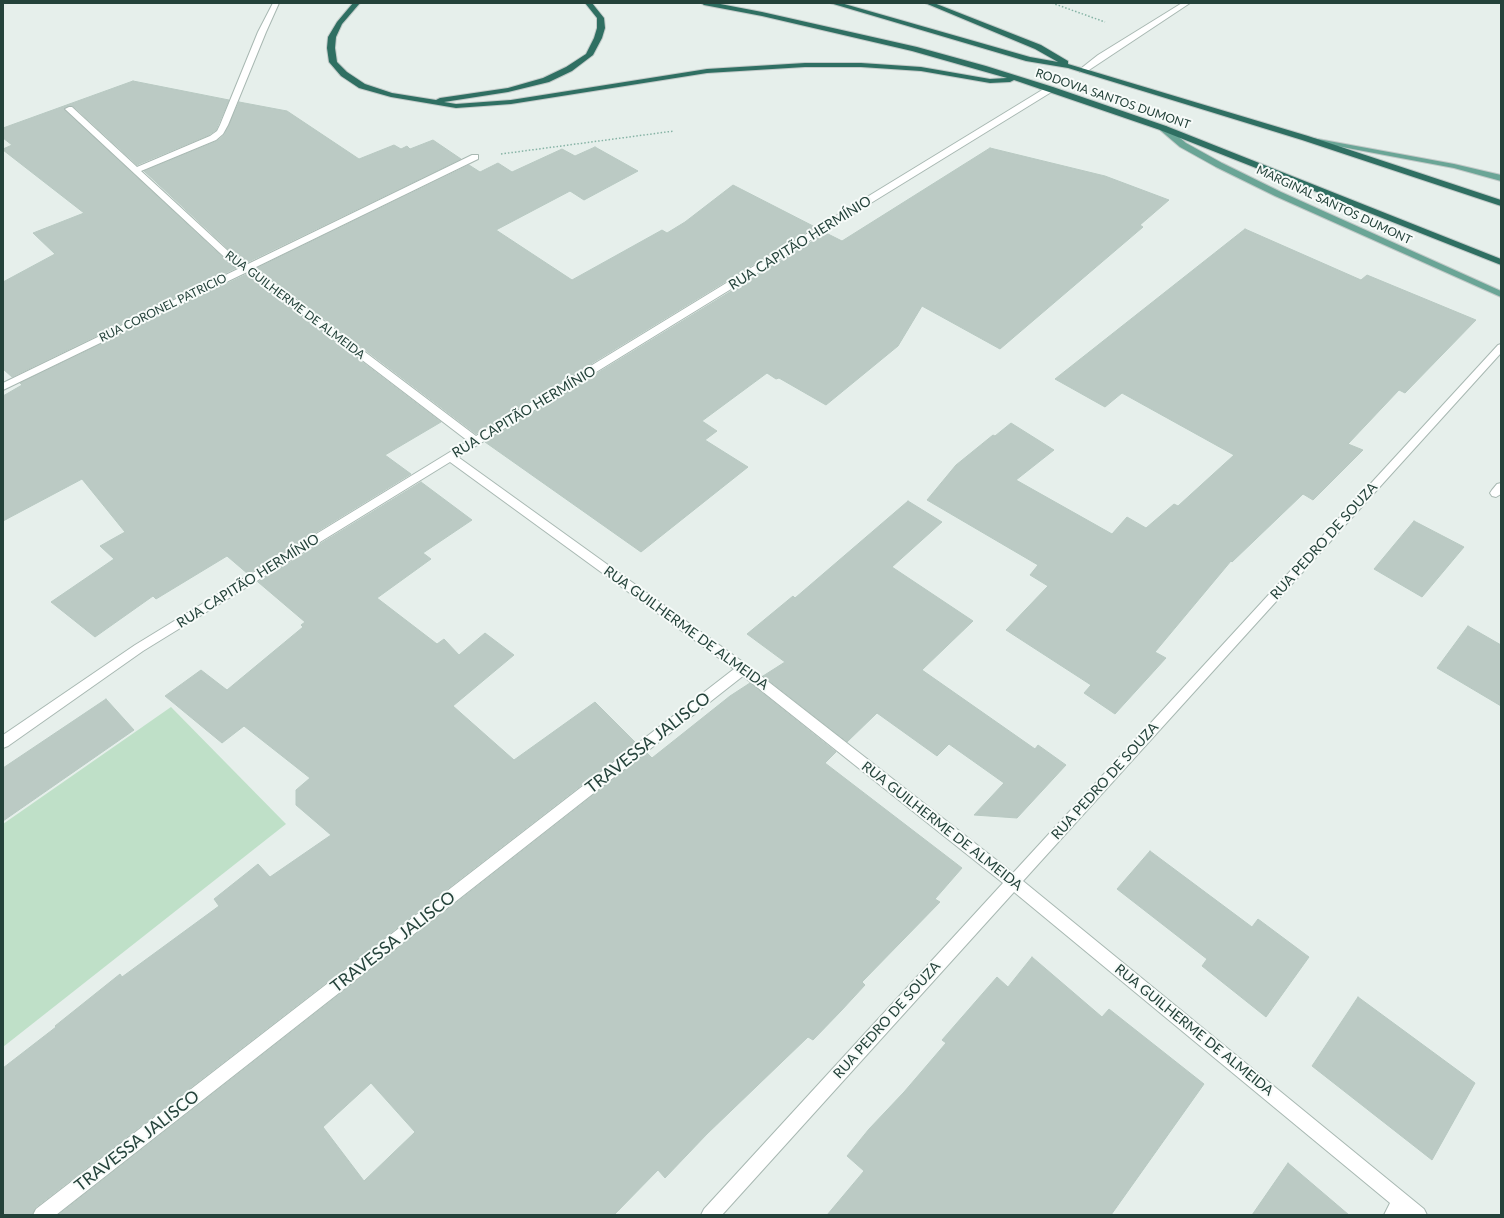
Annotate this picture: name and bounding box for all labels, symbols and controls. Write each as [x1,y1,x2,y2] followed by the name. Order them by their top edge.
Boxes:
[1034,66,1192,132] street label: RODOVIA SANTOS DUMONT
[1254,163,1414,247] street label: MARGINAL SANTOS DUMONT
[726,192,874,294] street label: RUA CAPITÃO HERMÍNIO
[222,248,368,362] street label: RUA GUILHERME DE ALMEIDA
[97,271,229,345] street label: RUA CORONEL PATRICIO
[449,362,599,462] street label: RUA CAPITÃO HERMÍNIO
[1267,479,1381,603] street label: RUA PEDRO DE SOUZA
[174,530,322,632] street label: RUA CAPITÃO HERMÍNIO
[600,563,772,693] street label: RUA GUILHERME DE ALMEIDA
[582,688,714,798] street label: TRAVESSA JALISCO
[1048,719,1162,843] street label: RUA PEDRO DE SOUZA
[858,758,1026,894] street label: RUA GUILHERME DE ALMEIDA
[327,887,459,997] street label: TRAVESSA JALISCO
[830,958,944,1082] street label: RUA PEDRO DE SOUZA
[1111,961,1277,1099] street label: RUA GUILHERME DE ALMEIDA
[71,1086,203,1196] street label: TRAVESSA JALISCO

